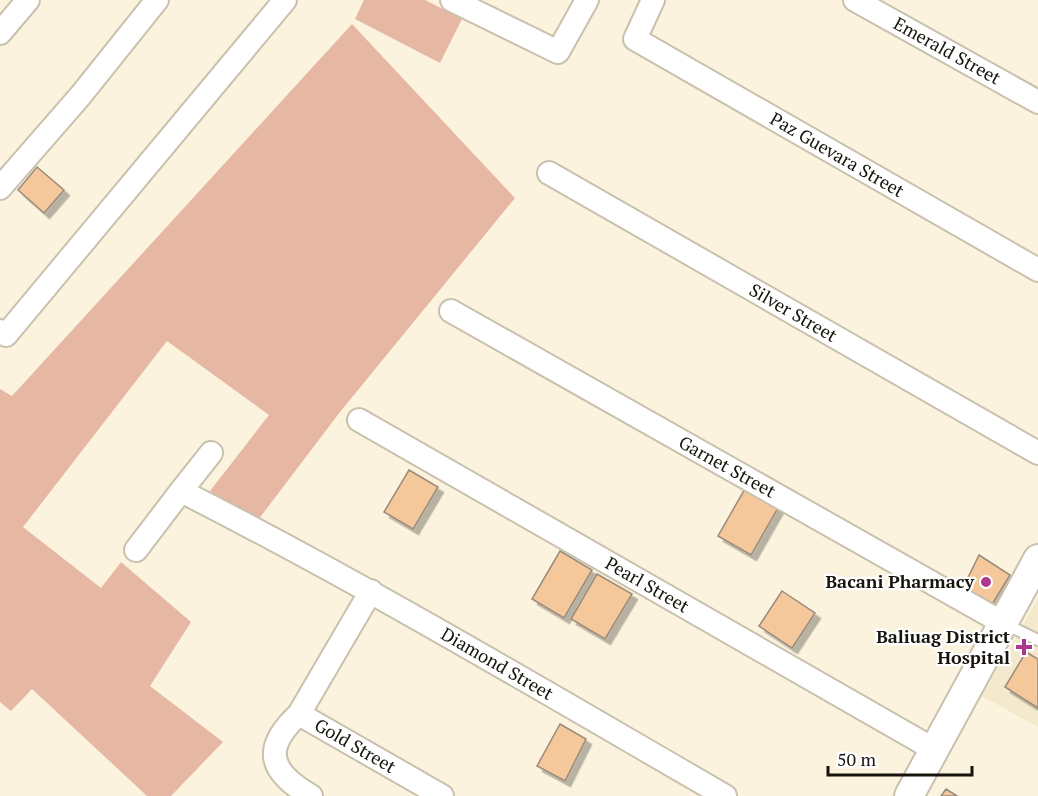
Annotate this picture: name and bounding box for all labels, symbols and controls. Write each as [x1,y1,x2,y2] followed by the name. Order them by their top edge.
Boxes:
[890,11,1006,90] street label: Emerald Street
[766,106,909,202] street label: Paz Guevara Street
[745,277,842,347] street label: Silver Street
[675,430,780,503] street label: Garnet Street
[601,550,694,618] street label: Pearl Street
[825,569,974,593] place label: Bacani Pharmacy
[979,575,993,589] marker: Bacani Pharmacy
[437,621,558,705] street label: Diamond Street
[876,624,1010,669] place label: Baliuag District Hospital
[1015,638,1033,656] marker: Baliuag District Hospital
[310,712,401,778] street label: Gold Street
[828,739,972,777] scale bar
[837,747,877,771] text: 50 m

